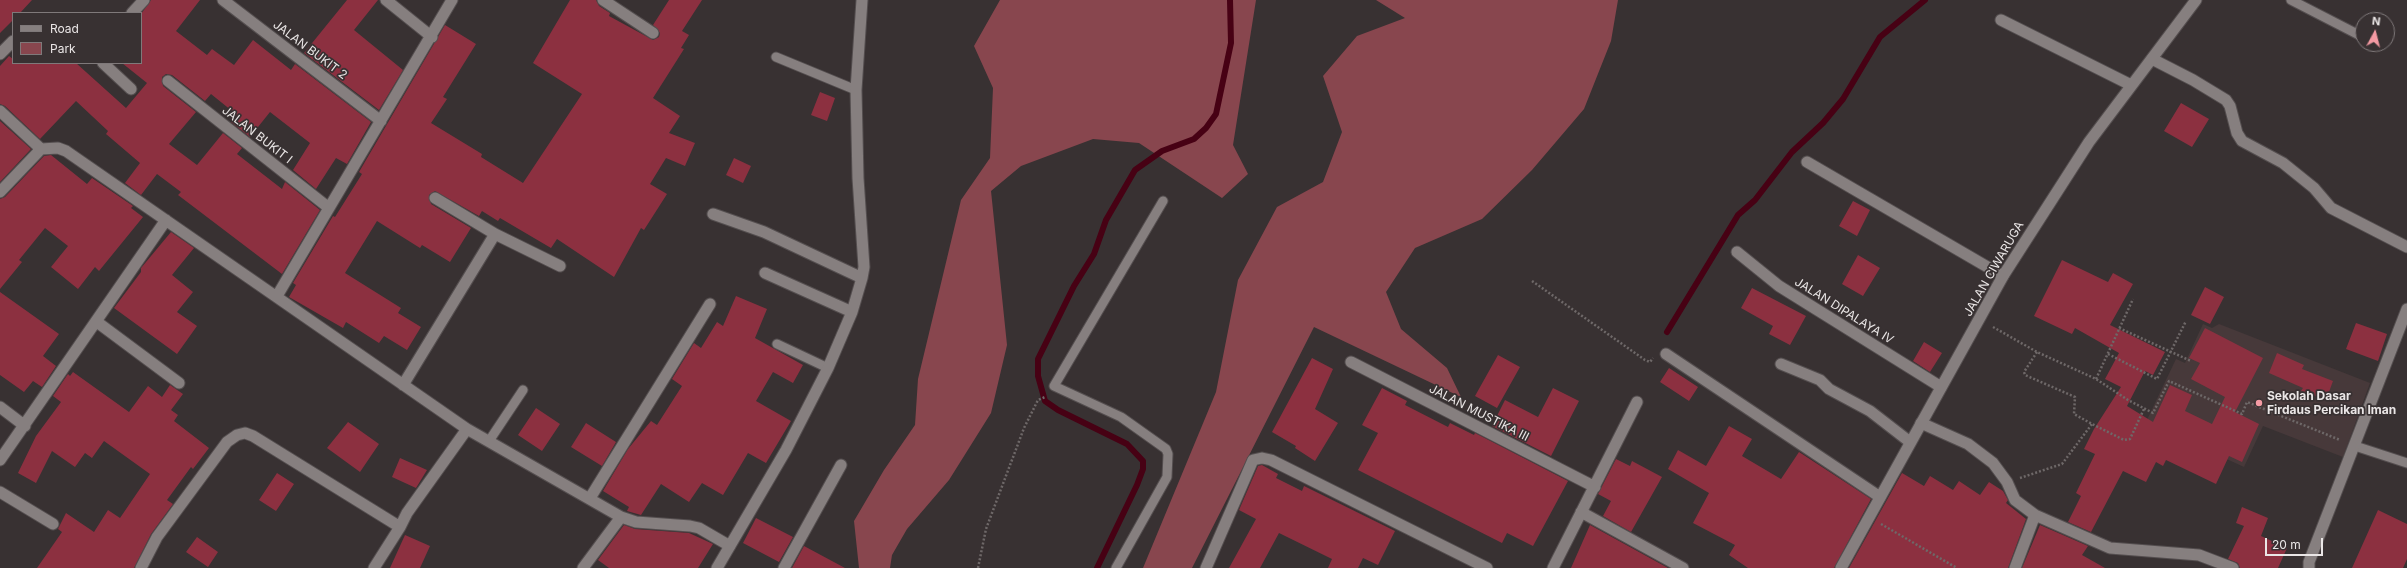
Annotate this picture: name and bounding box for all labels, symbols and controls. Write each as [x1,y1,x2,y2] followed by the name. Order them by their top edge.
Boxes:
[12,12,142,64] legend
[2355,12,2395,52] north arrow
[2371,14,2381,29] text: N
[270,18,350,82] street label: JALAN BUKIT 2
[50,21,79,36] text: Road
[50,41,76,56] text: Park
[219,103,295,167] street label: JALAN BUKIT I
[1961,219,2027,319] street label: JALAN CIWARUGA
[1792,275,1896,347] street label: JALAN DIPALAYA IV
[1427,382,1531,444] street label: JALAN MUSTIKA III
[2267,389,2396,417] place label: Sekolah Dasar Firdaus Percikan Iman
[2254,398,2264,408] marker: Sekolah Dasar Firdaus Percikan Iman
[2267,530,2325,556] scale bar
[2272,537,2301,552] text: 20 m

